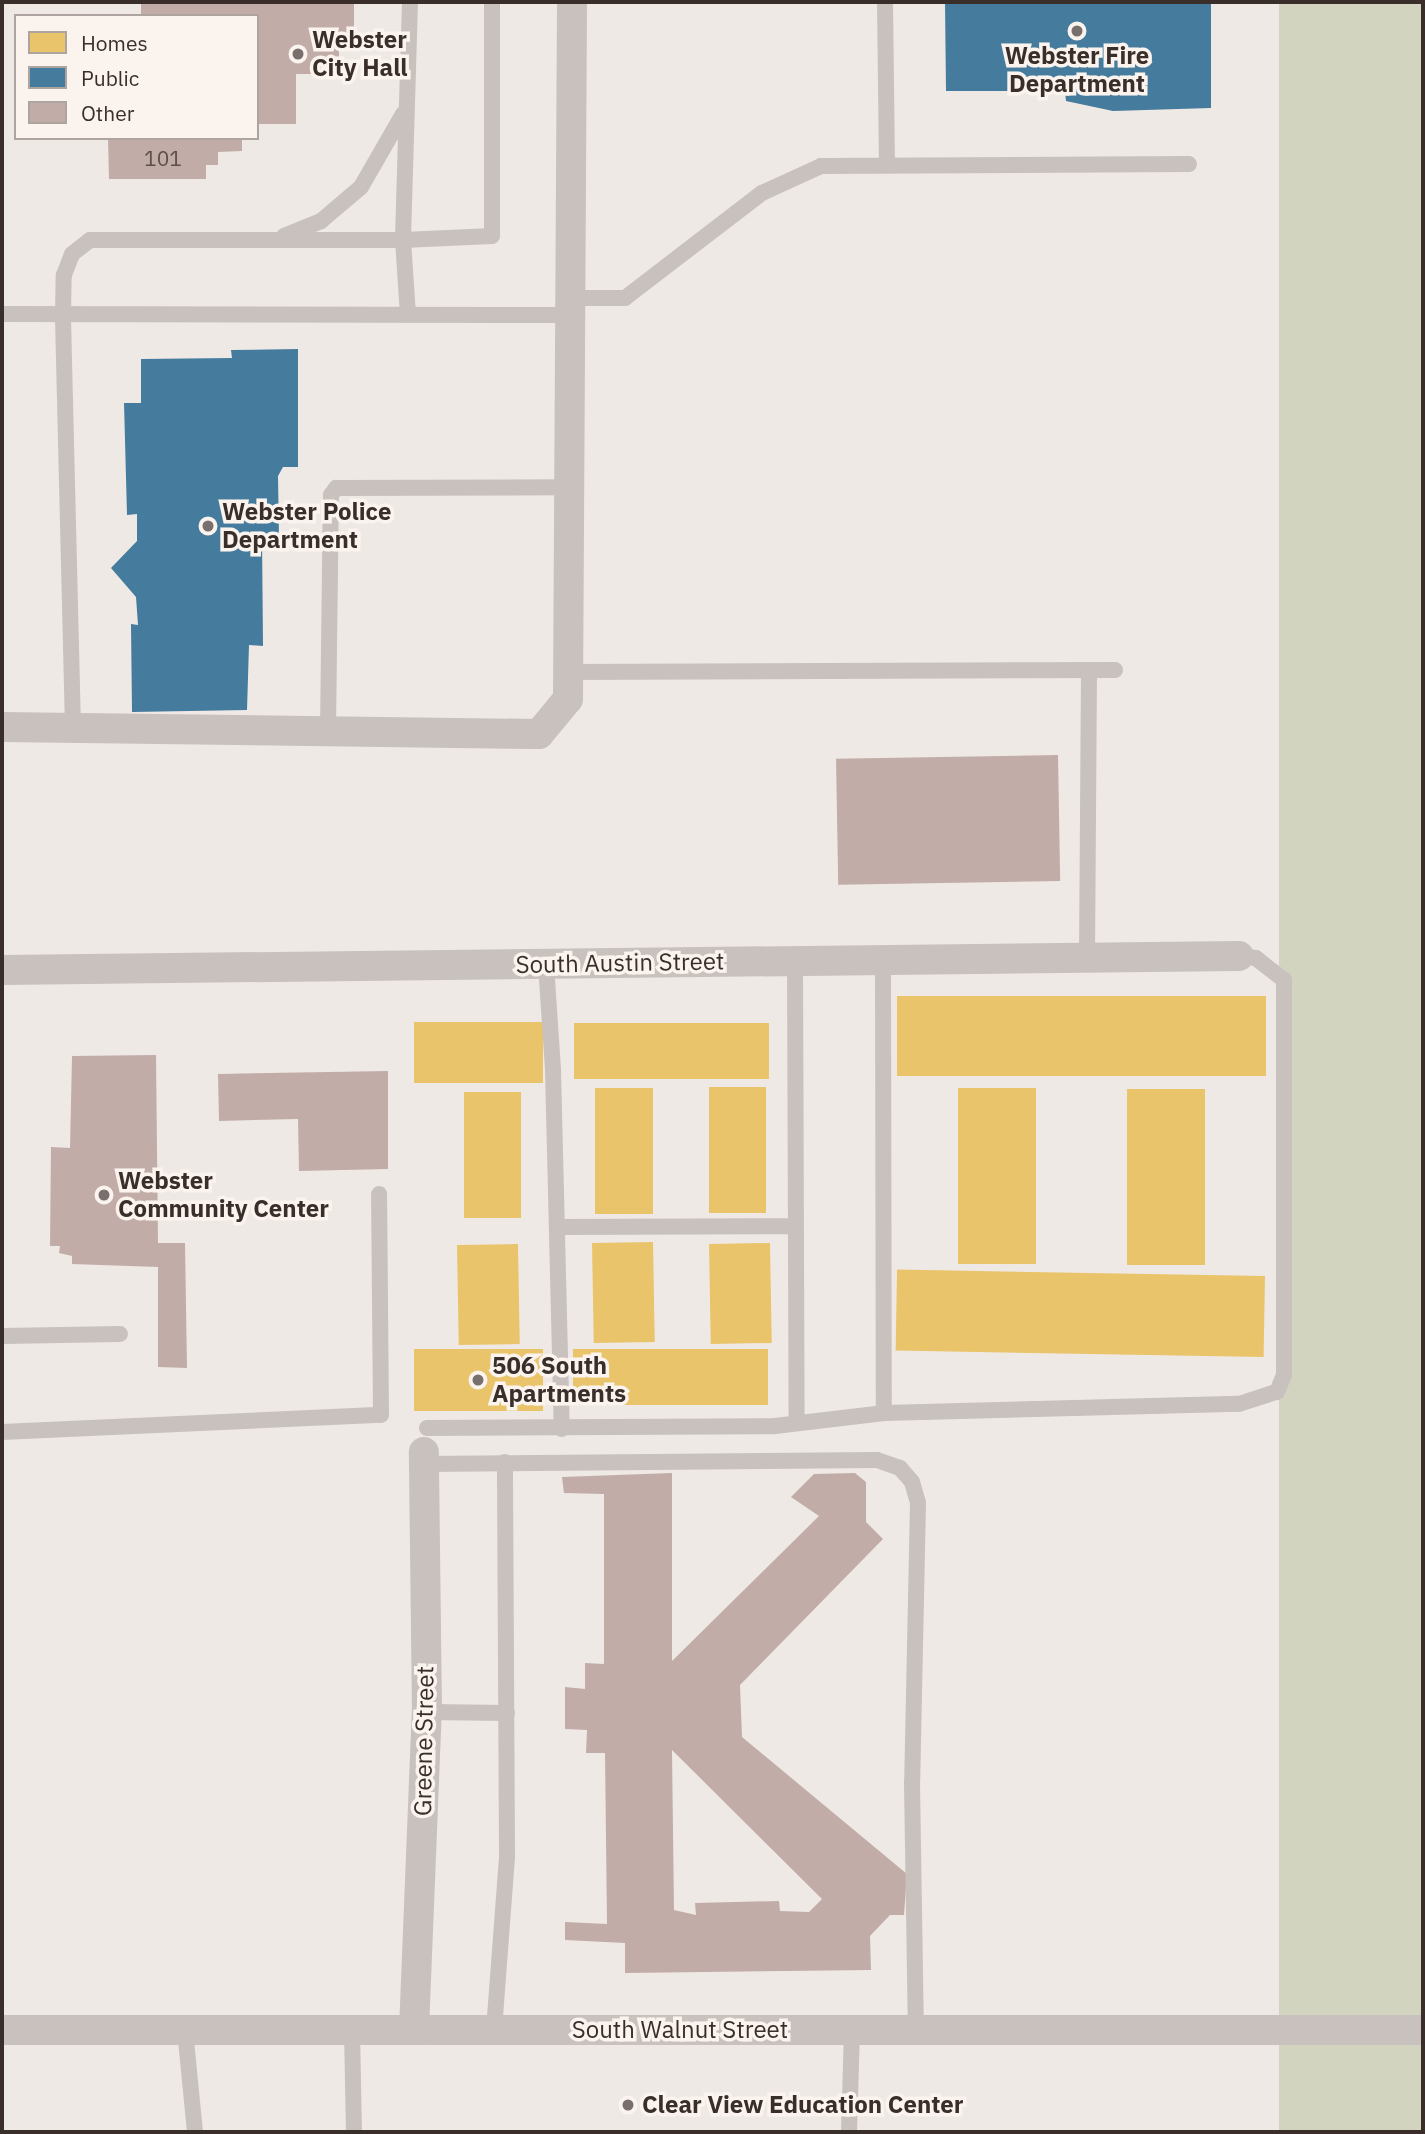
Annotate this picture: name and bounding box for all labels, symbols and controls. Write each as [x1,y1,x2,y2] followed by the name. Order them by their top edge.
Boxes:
[14,14,259,140] legend
[1069,23,1085,39] marker: Webster Fire Department
[312,26,408,82] place label: Webster City Hall
[81,29,148,57] text: Homes
[1005,42,1149,98] place label: Webster Fire Department
[290,46,306,62] marker: Webster City Hall
[81,64,139,92] text: Public
[81,99,134,127] text: Other
[144,145,182,171] house number: 101
[222,498,391,554] place label: Webster Police Department
[200,518,216,534] marker: Webster Police Department
[515,947,725,979] street label: South Austin Street
[118,1167,329,1223] place label: Webster Community Center
[96,1187,112,1203] marker: Webster Community Center
[492,1352,626,1408] place label: 506 South Apartments
[470,1372,486,1388] marker: 506 South Apartments
[408,1666,440,1816] street label: Greene Street
[572,2016,788,2044] street label: South Walnut Street
[642,2091,963,2119] place label: Clear View Education Center
[620,2097,636,2113] marker: Clear View Education Center

